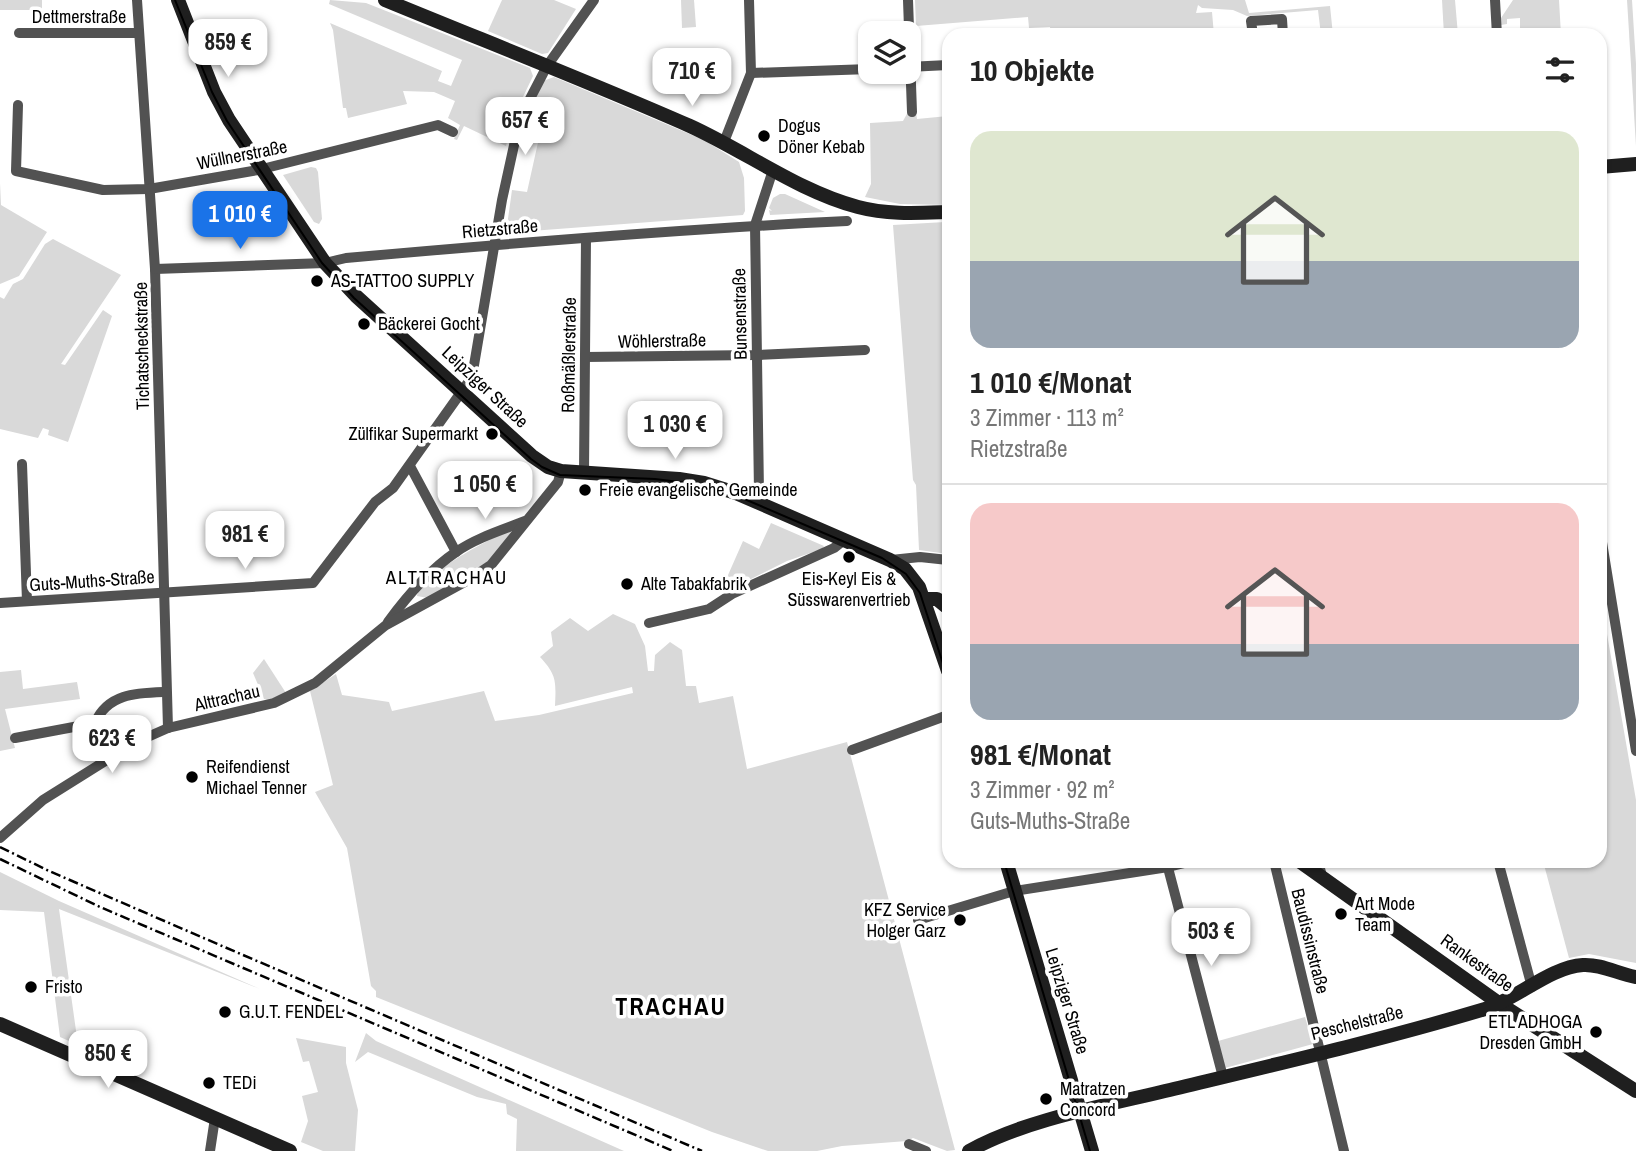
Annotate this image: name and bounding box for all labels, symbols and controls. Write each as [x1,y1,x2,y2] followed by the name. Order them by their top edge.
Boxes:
[32,4,126,29] street label: Dettmerstraße
[179,20,277,79] pin: 859 €
[858,21,921,84] map controls
[858,21,921,84] button: layers
[204,26,252,57] text: 859 €
[643,48,741,108] pin: 710 €
[970,50,1094,90] text: 10 Objekte
[1541,51,1579,89] icon: filters
[668,55,716,86] text: 710 €
[476,97,574,157] pin: 657 €
[501,104,549,135] text: 657 €
[778,113,865,159] place label: Dogus Döner Kebab
[756,128,772,144] marker: Dogus Döner Kebab
[195,133,289,176] street label: Wüllnerstraße
[1212,177,1338,303] icon: home
[175,191,305,251] pin: 1 010 €
[209,198,271,229] text: 1 010 €
[461,213,539,244] street label: Rietzstraße
[330,268,474,293] place label: AS-TATTOO SUPPLY
[726,268,753,360] street label: Bunsenstraße
[309,273,325,289] marker: AS-TATTOO SUPPLY
[128,282,155,410] street label: Tichatscheckstraße
[555,297,582,413] street label: Roßmäßlerstraße
[378,311,480,336] place label: Bäckerei Gocht
[356,316,372,332] marker: Bäckerei Gocht
[618,327,706,354] street label: Wöhlerstraße
[437,340,534,433] street label: Leipziger Straße
[970,362,1131,402] text: 1 010 €/Monat
[610,402,740,461] pin: 1 030 €
[970,402,1124,433] text: 3 Zimmer · 113 m²
[644,408,706,439] text: 1 030 €
[348,421,478,446] place label: Zülfikar Supermarkt
[484,426,500,442] marker: Zülfikar Supermarkt
[970,433,1067,464] text: Rietzstraße
[420,462,550,521] pin: 1 050 €
[454,468,516,499] text: 1 050 €
[599,477,798,502] place label: Freie evangelische Gemeinde
[577,482,593,498] marker: Freie evangelische Gemeinde
[196,512,294,571] pin: 981 €
[221,518,269,549] text: 981 €
[841,549,857,565] marker: Eis-Keyl Eis & Süsswarenvertrieb
[1212,549,1338,675] icon: home
[28,564,155,597] street label: Guts-Muths-Straße
[385,564,508,590] district label: ALTTRACHAU
[787,566,911,612] place label: Eis-Keyl Eis & Süsswarenvertrieb
[640,571,747,596] place label: Alte Tabakfabrik
[619,576,635,592] marker: Alte Tabakfabrik
[191,678,262,717] street label: Alttrachau
[63,716,161,775] pin: 623 €
[88,722,136,753] text: 623 €
[970,734,1111,774] text: 981 €/Monat
[206,754,307,800] place label: Reifendienst Michael Tenner
[184,769,200,785] marker: Reifendienst Michael Tenner
[970,774,1115,805] text: 3 Zimmer · 92 m²
[970,805,1130,836] text: Guts-Muths-Straße
[1285,886,1336,996] street label: Baudissinstraße
[1354,891,1415,937] place label: Art Mode Team
[864,897,946,943] place label: KFZ Service Holger Garz
[1333,906,1349,922] marker: Art Mode Team
[1162,908,1260,968] pin: 503 €
[952,912,968,928] marker: KFZ Service Holger Garz
[1187,915,1235,946] text: 503 €
[1436,928,1519,998] street label: Rankestraße
[1039,945,1096,1057] street label: Leipziger Straße
[45,974,83,999] place label: Fristo
[23,979,39,995] marker: Fristo
[615,990,727,1022] district label: TRACHAU
[239,999,343,1024] place label: G.U.T. FENDEL
[1308,999,1406,1046] street label: Peschelstraße
[217,1004,233,1020] marker: G.U.T. FENDEL
[1479,1009,1582,1055] place label: ETL ADHOGA Dresden GmbH
[1588,1024,1604,1040] marker: ETL ADHOGA Dresden GmbH
[59,1030,157,1090] pin: 850 €
[84,1037,132,1068] text: 850 €
[223,1070,257,1095] place label: TEDi
[201,1075,217,1091] marker: TEDi
[1060,1076,1126,1122] place label: Matratzen Concord
[1038,1091,1054,1107] marker: Matratzen Concord

